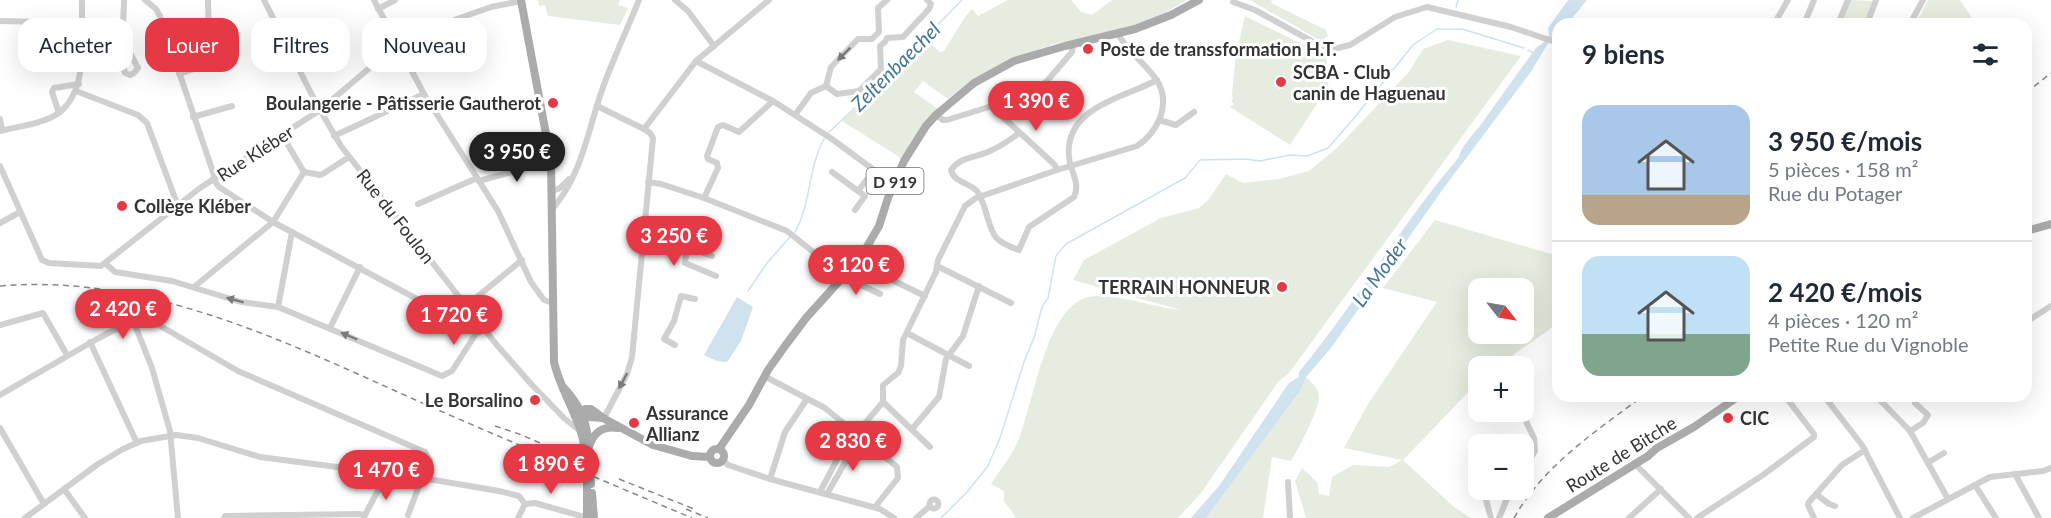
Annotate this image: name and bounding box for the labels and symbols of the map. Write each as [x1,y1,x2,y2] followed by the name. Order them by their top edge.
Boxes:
[845,16,945,116] water label: Zeltenbaechel
[1100,38,1337,60] place label: Poste de transsformation H.T.
[1081,42,1095,56] marker: Poste de transsformation H.T.
[836,47,851,61] one-way arrow
[1293,61,1446,104] place label: SCBA - Club canin de Haguenau
[1274,75,1288,89] marker: SCBA - Club canin de Haguenau
[981,81,1091,132] pin: 1 390 €
[265,92,541,114] place label: Boulangerie - Pâtisserie Gautherot
[546,96,560,110] marker: Boulangerie - Pâtisserie Gautherot
[213,120,298,186] street label: Rue Kléber
[462,132,572,183] pin: 3 950 €
[352,164,440,268] street label: Rue du Foulon
[866,168,924,194] road number: D 919
[134,195,251,217] place label: Collège Kléber
[115,199,129,213] marker: Collège Kléber
[619,216,729,267] pin: 3 250 €
[1346,232,1412,311] water label: La Moder
[801,245,911,296] pin: 3 120 €
[1098,276,1270,298] place label: TERRAIN HONNEUR
[1468,278,1534,344] north arrow
[1275,280,1289,294] marker: TERRAIN HONNEUR
[68,289,178,340] pin: 2 420 €
[226,294,244,304] one-way arrow
[399,295,509,346] pin: 1 720 €
[341,332,358,341] one-way arrow
[618,373,628,390] one-way arrow
[425,389,523,411] place label: Le Borsalino
[528,393,542,407] marker: Le Borsalino
[645,402,729,445] place label: Assurance Allianz
[1740,407,1769,429] place label: CIC
[1562,411,1680,497] street label: Route de Bitche
[1721,411,1735,425] marker: CIC
[627,416,641,430] marker: Assurance Allianz
[798,421,908,472] pin: 2 830 €
[496,444,606,495] pin: 1 890 €
[331,450,441,501] pin: 1 470 €

